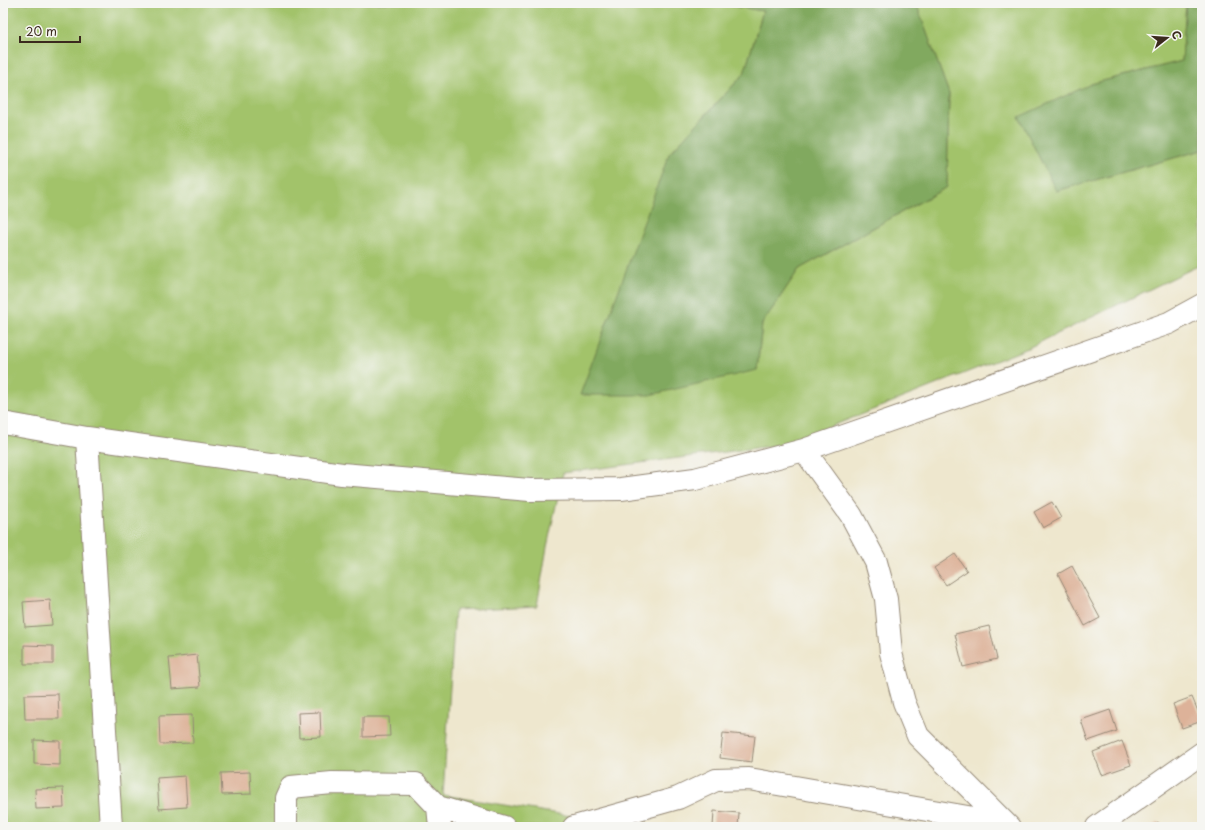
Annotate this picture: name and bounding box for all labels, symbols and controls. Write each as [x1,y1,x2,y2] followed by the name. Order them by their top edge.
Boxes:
[20,18,80,44] scale bar
[1147,18,1187,58] north arrow
[26,22,57,40] text: 20 m
[1168,28,1186,41] text: С

